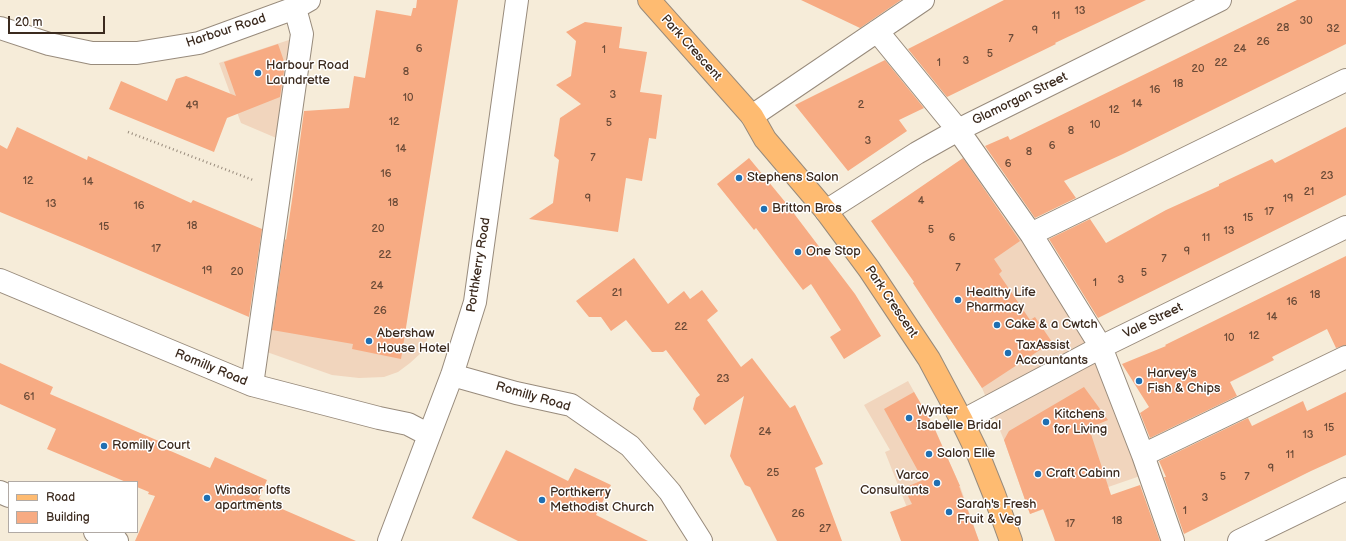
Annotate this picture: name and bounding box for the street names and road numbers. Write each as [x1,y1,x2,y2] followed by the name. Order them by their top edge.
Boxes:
[184,11,268,51] street label: Harbour Road
[657,12,725,84] street label: Park Crescent
[970,69,1070,129] street label: Glamorgan Street
[464,216,494,314] street label: Porthkerry Road
[861,263,921,341] street label: Park Crescent
[1121,300,1185,342] street label: Vale Street
[172,346,250,390] street label: Romilly Road
[494,379,572,415] street label: Romilly Road

